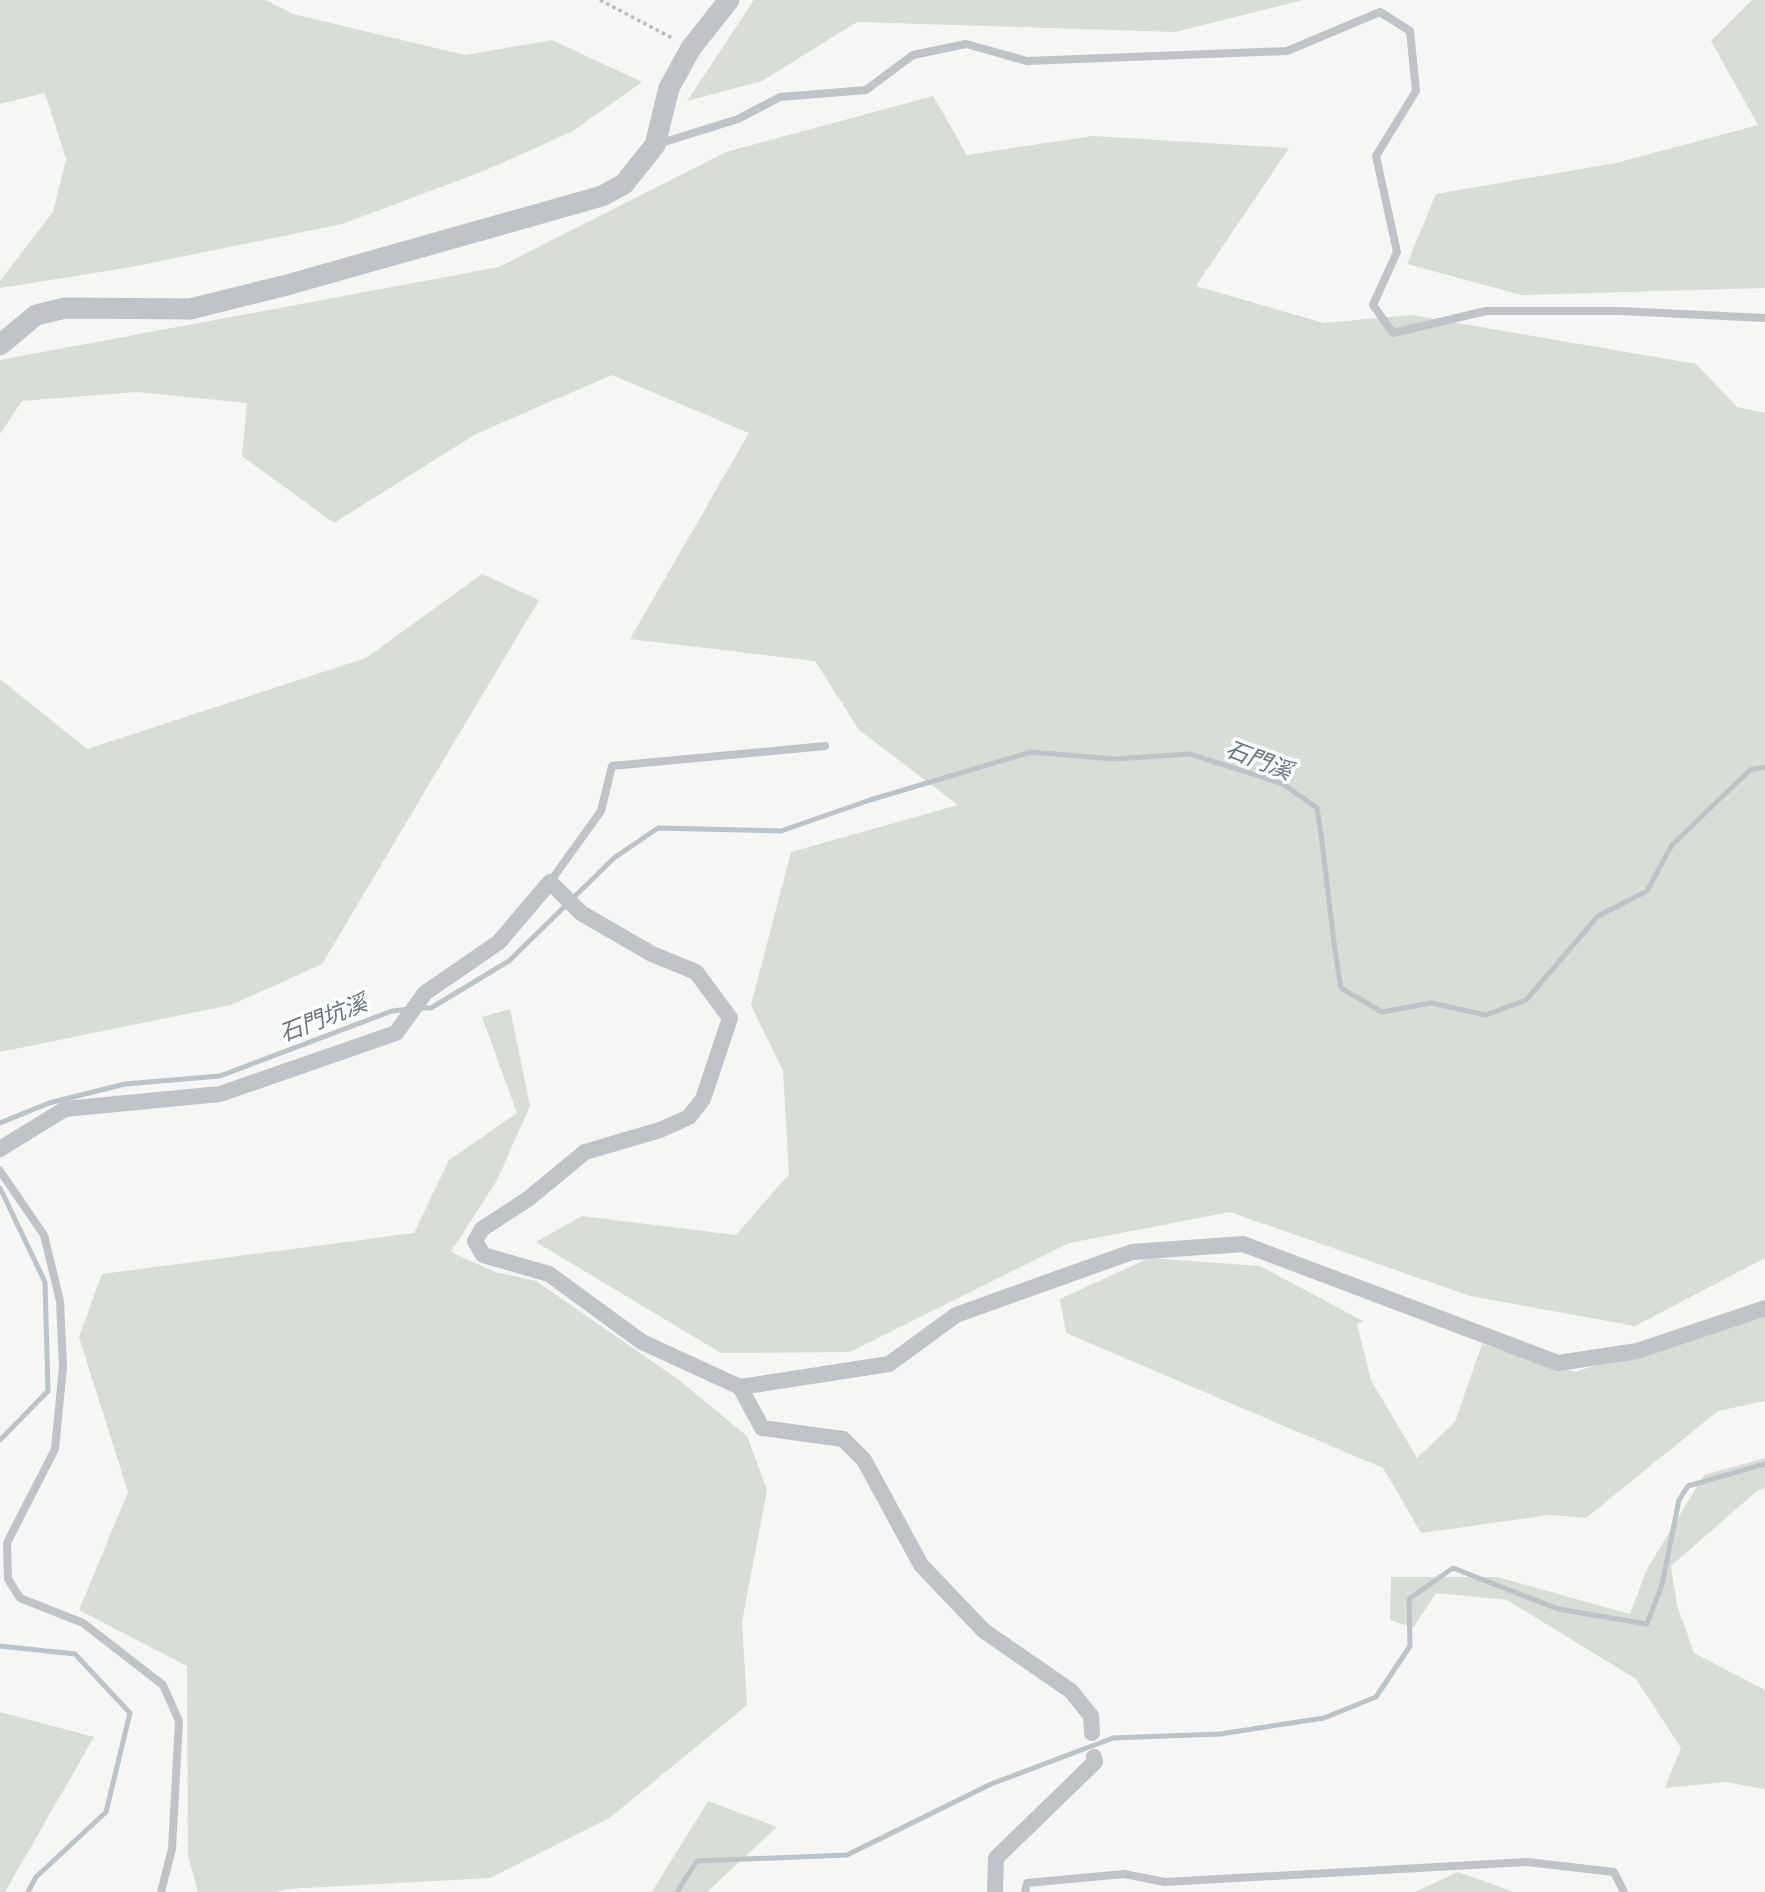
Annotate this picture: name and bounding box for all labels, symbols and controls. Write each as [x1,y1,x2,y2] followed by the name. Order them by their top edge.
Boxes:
[1222,733,1300,787] water label: 石門溪
[274,986,374,1048] water label: 石門坑溪

